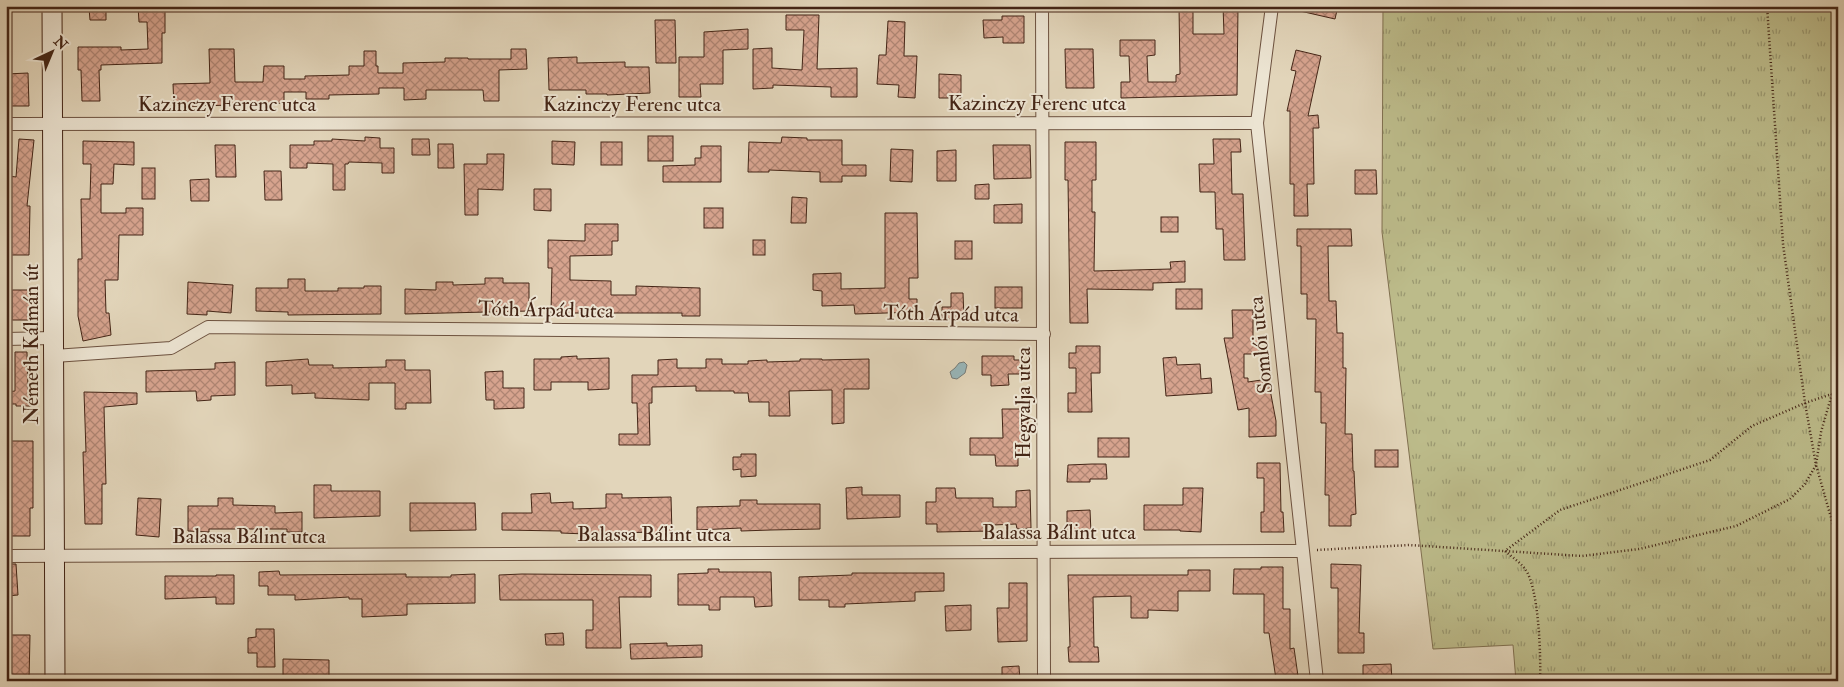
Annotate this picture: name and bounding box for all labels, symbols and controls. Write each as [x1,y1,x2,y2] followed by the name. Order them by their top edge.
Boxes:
[28,28,78,78] north arrow
[50,32,71,54] text: N
[948,90,1127,117] street label: Kazinczy Ferenc utca
[138,91,317,118] street label: Kazinczy Ferenc utca
[543,91,722,118] street label: Kazinczy Ferenc utca
[18,263,45,424] street label: Németh Kálmán út
[1242,294,1280,395] street label: Somlói utca
[478,295,614,325] street label: Tóth Árpád utca
[883,299,1019,329] street label: Tóth Árpád utca
[1010,347,1037,459] street label: Hegyalja utca
[982,519,1136,546] street label: Balassa Bálint utca
[577,521,731,548] street label: Balassa Bálint utca
[172,523,326,550] street label: Balassa Bálint utca

